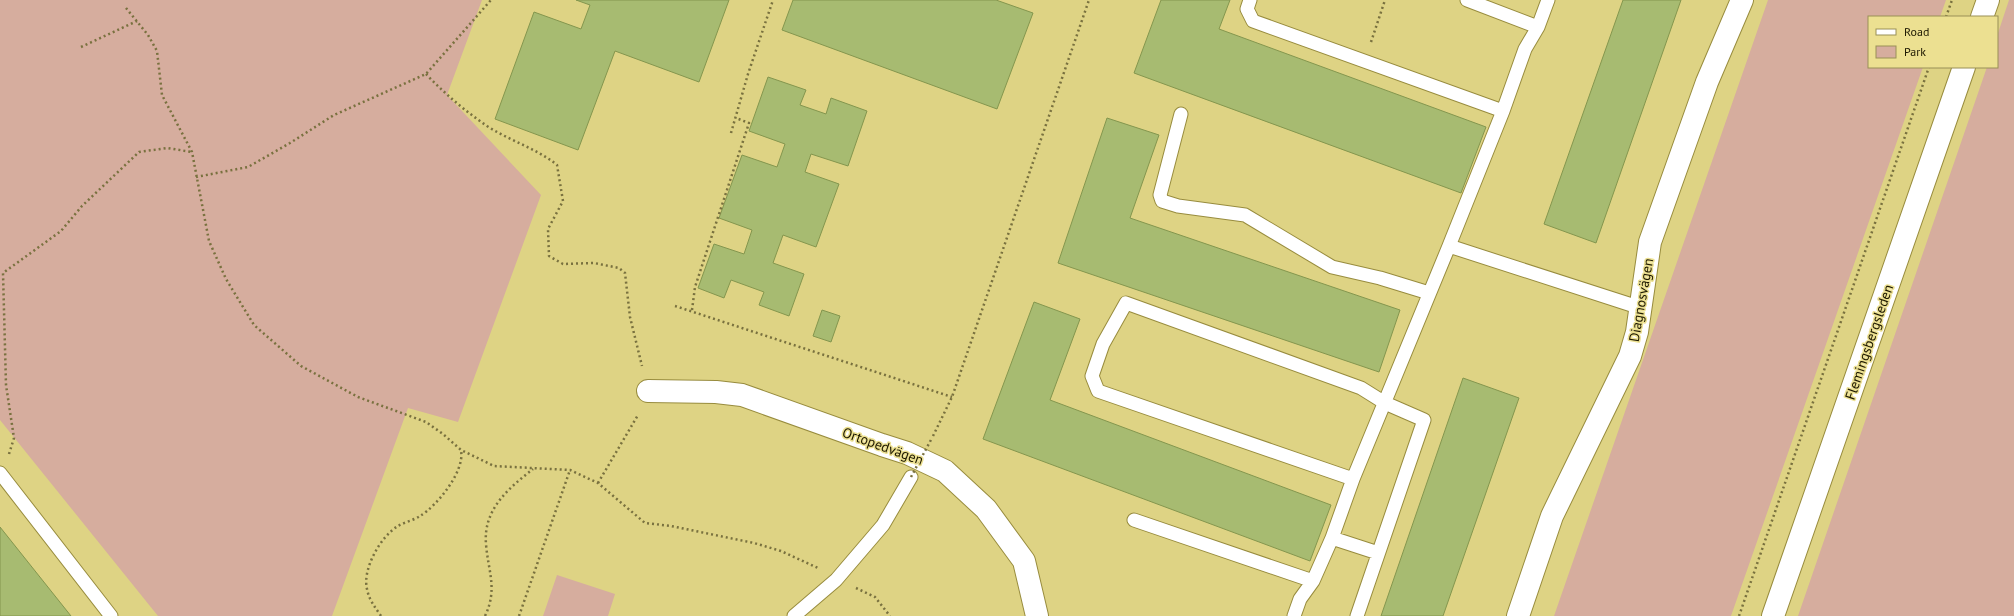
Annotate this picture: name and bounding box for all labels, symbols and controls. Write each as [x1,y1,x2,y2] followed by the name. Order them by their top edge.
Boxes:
[1868,16,1998,68] legend
[1904,24,1929,39] text: Road
[1904,44,1926,59] text: Park
[1625,257,1657,343] street label: Diagnosvägen
[1841,282,1897,402] street label: Flemingsbergsleden
[840,423,926,469] street label: Ortopedvägen

